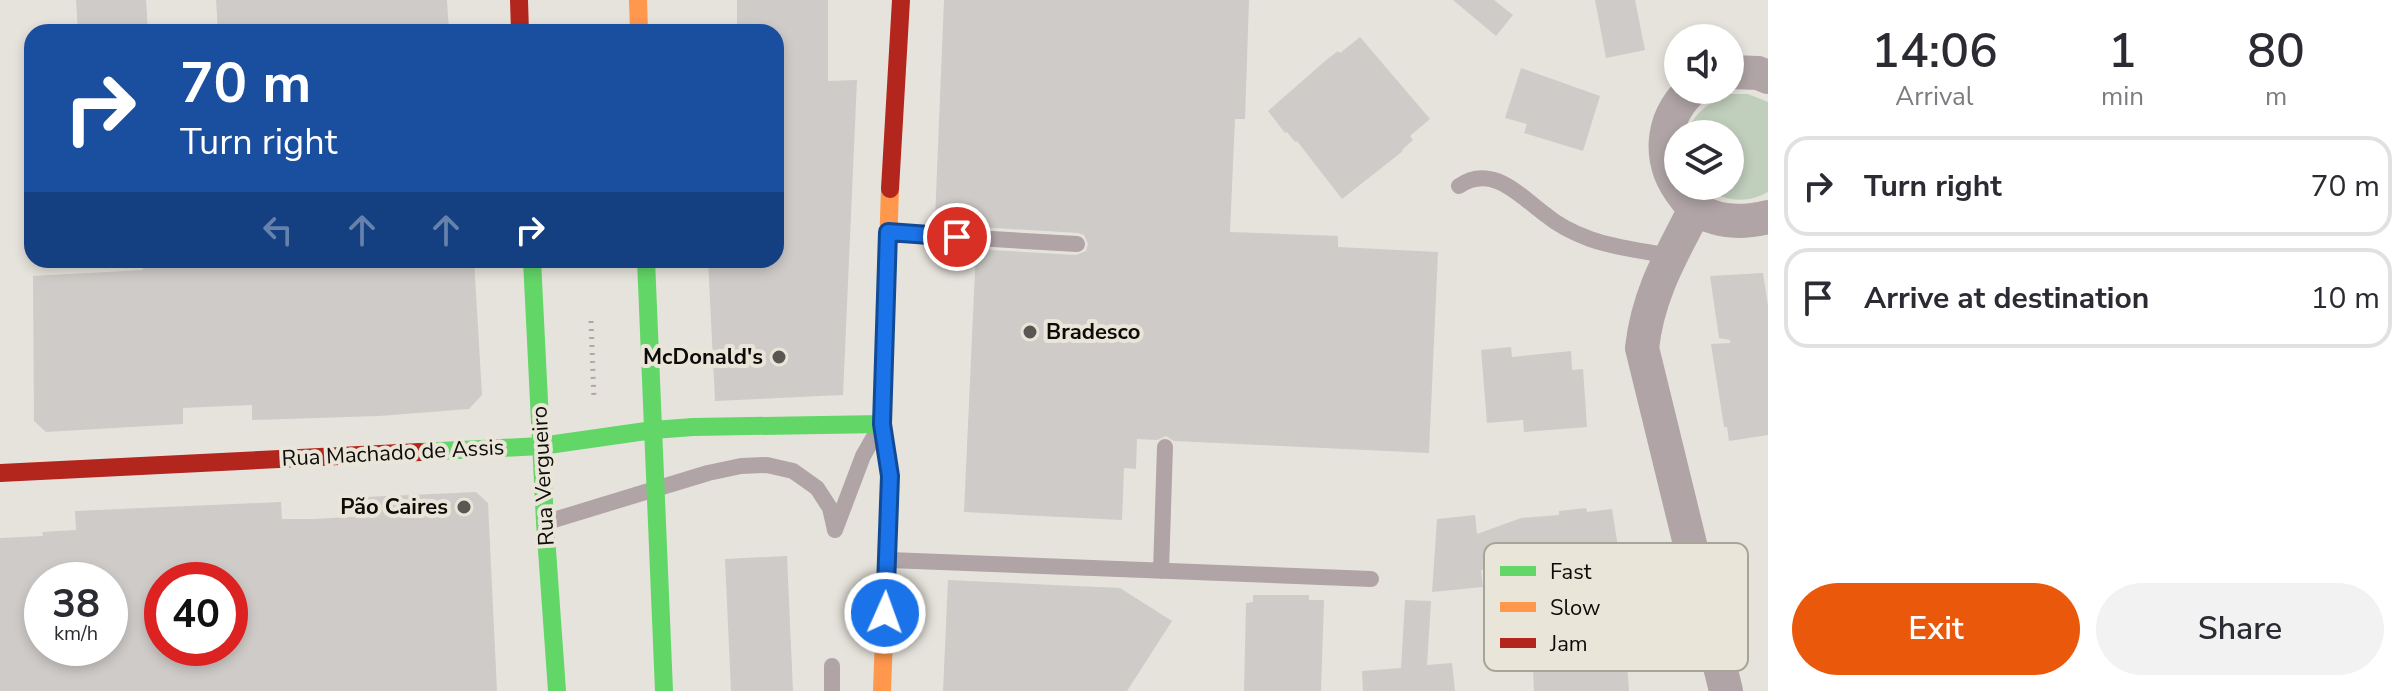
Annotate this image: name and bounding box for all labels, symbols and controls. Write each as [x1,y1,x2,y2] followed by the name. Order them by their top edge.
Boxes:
[1871,18,1998,84] text: 14:06
[2108,18,2137,84] text: 1
[2247,18,2305,84] text: 80
[1664,24,1744,200] map controls
[1664,24,1744,104] button: sound
[180,45,311,122] text: 70 m
[48,56,152,160] icon: right
[1895,79,1974,114] text: Arrival
[2101,79,2144,114] text: min
[2265,79,2287,114] text: m
[180,118,337,167] text: Turn right
[1664,120,1744,200] button: layers
[1796,164,1840,208] icon: right
[1864,166,2002,207] text: Turn right
[2311,166,2380,207] text: 70 m
[923,203,991,271] pin
[256,208,300,252] icon: left
[340,208,384,252] icon: ahead
[424,208,468,252] icon: ahead
[508,208,552,252] icon: right
[935,215,979,259] icon: arrive
[1796,276,1840,320] icon: arrive
[1864,278,2149,319] text: Arrive at destination
[2311,278,2380,319] text: 10 m
[1046,317,1140,347] place label: Bradesco
[1021,323,1039,341] marker: Bradesco
[643,342,763,372] place label: McDonald's
[770,348,788,366] marker: McDonald's
[524,405,562,547] street label: Rua Vergueiro
[281,432,505,474] street label: Rua Machado de Assis
[340,492,448,522] place label: Pão Caires
[455,498,473,516] marker: Pão Caires
[1484,543,1748,671] legend
[1550,557,1592,587] text: Fast
[144,562,248,666] speed limit sign: 40
[843,571,927,655] position arrow
[52,577,100,631] text: 38
[1792,583,2080,675] button: Exit
[2096,583,2384,675] button: Share
[1550,593,1601,623] text: Slow
[54,620,98,647] text: km/h
[1549,629,1588,659] text: Jam

